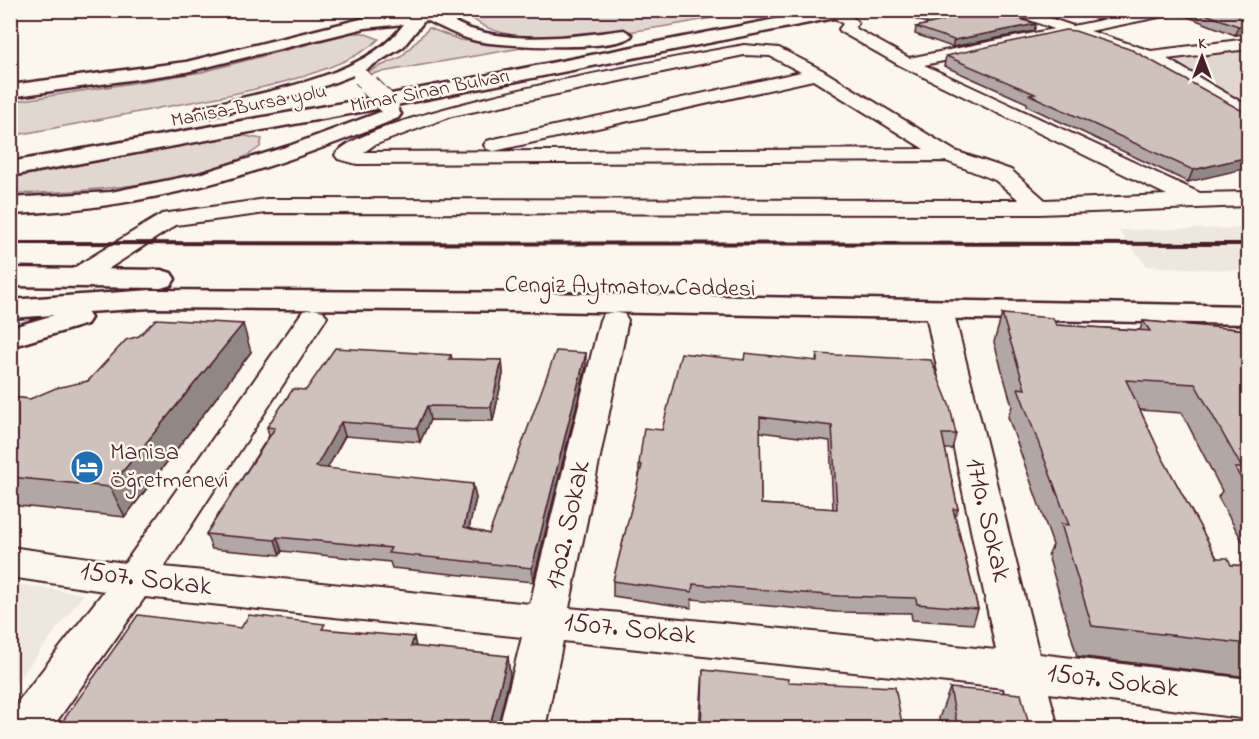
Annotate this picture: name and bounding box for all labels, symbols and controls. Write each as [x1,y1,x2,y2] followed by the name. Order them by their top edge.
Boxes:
[1172,27,1232,87] north arrow
[1198,32,1207,56] text: K
[348,62,512,122] street label: Mimar Sinan Bulvarı
[169,78,329,136] street label: Manisa-Bursa yolu
[504,268,756,309] street label: Cengiz Aytmatov Caddesi
[110,436,228,499] place label: Manisa Öğretmenevi
[69,449,105,485] hotel icon: Manisa Öğretmenevi
[953,454,1021,586] street label: 1710. Sokak
[535,456,603,593] street label: 1702. Sokak
[78,552,215,609] street label: 1507. Sokak
[562,603,699,657] street label: 1507. Sokak
[1045,654,1182,711] street label: 1507. Sokak

